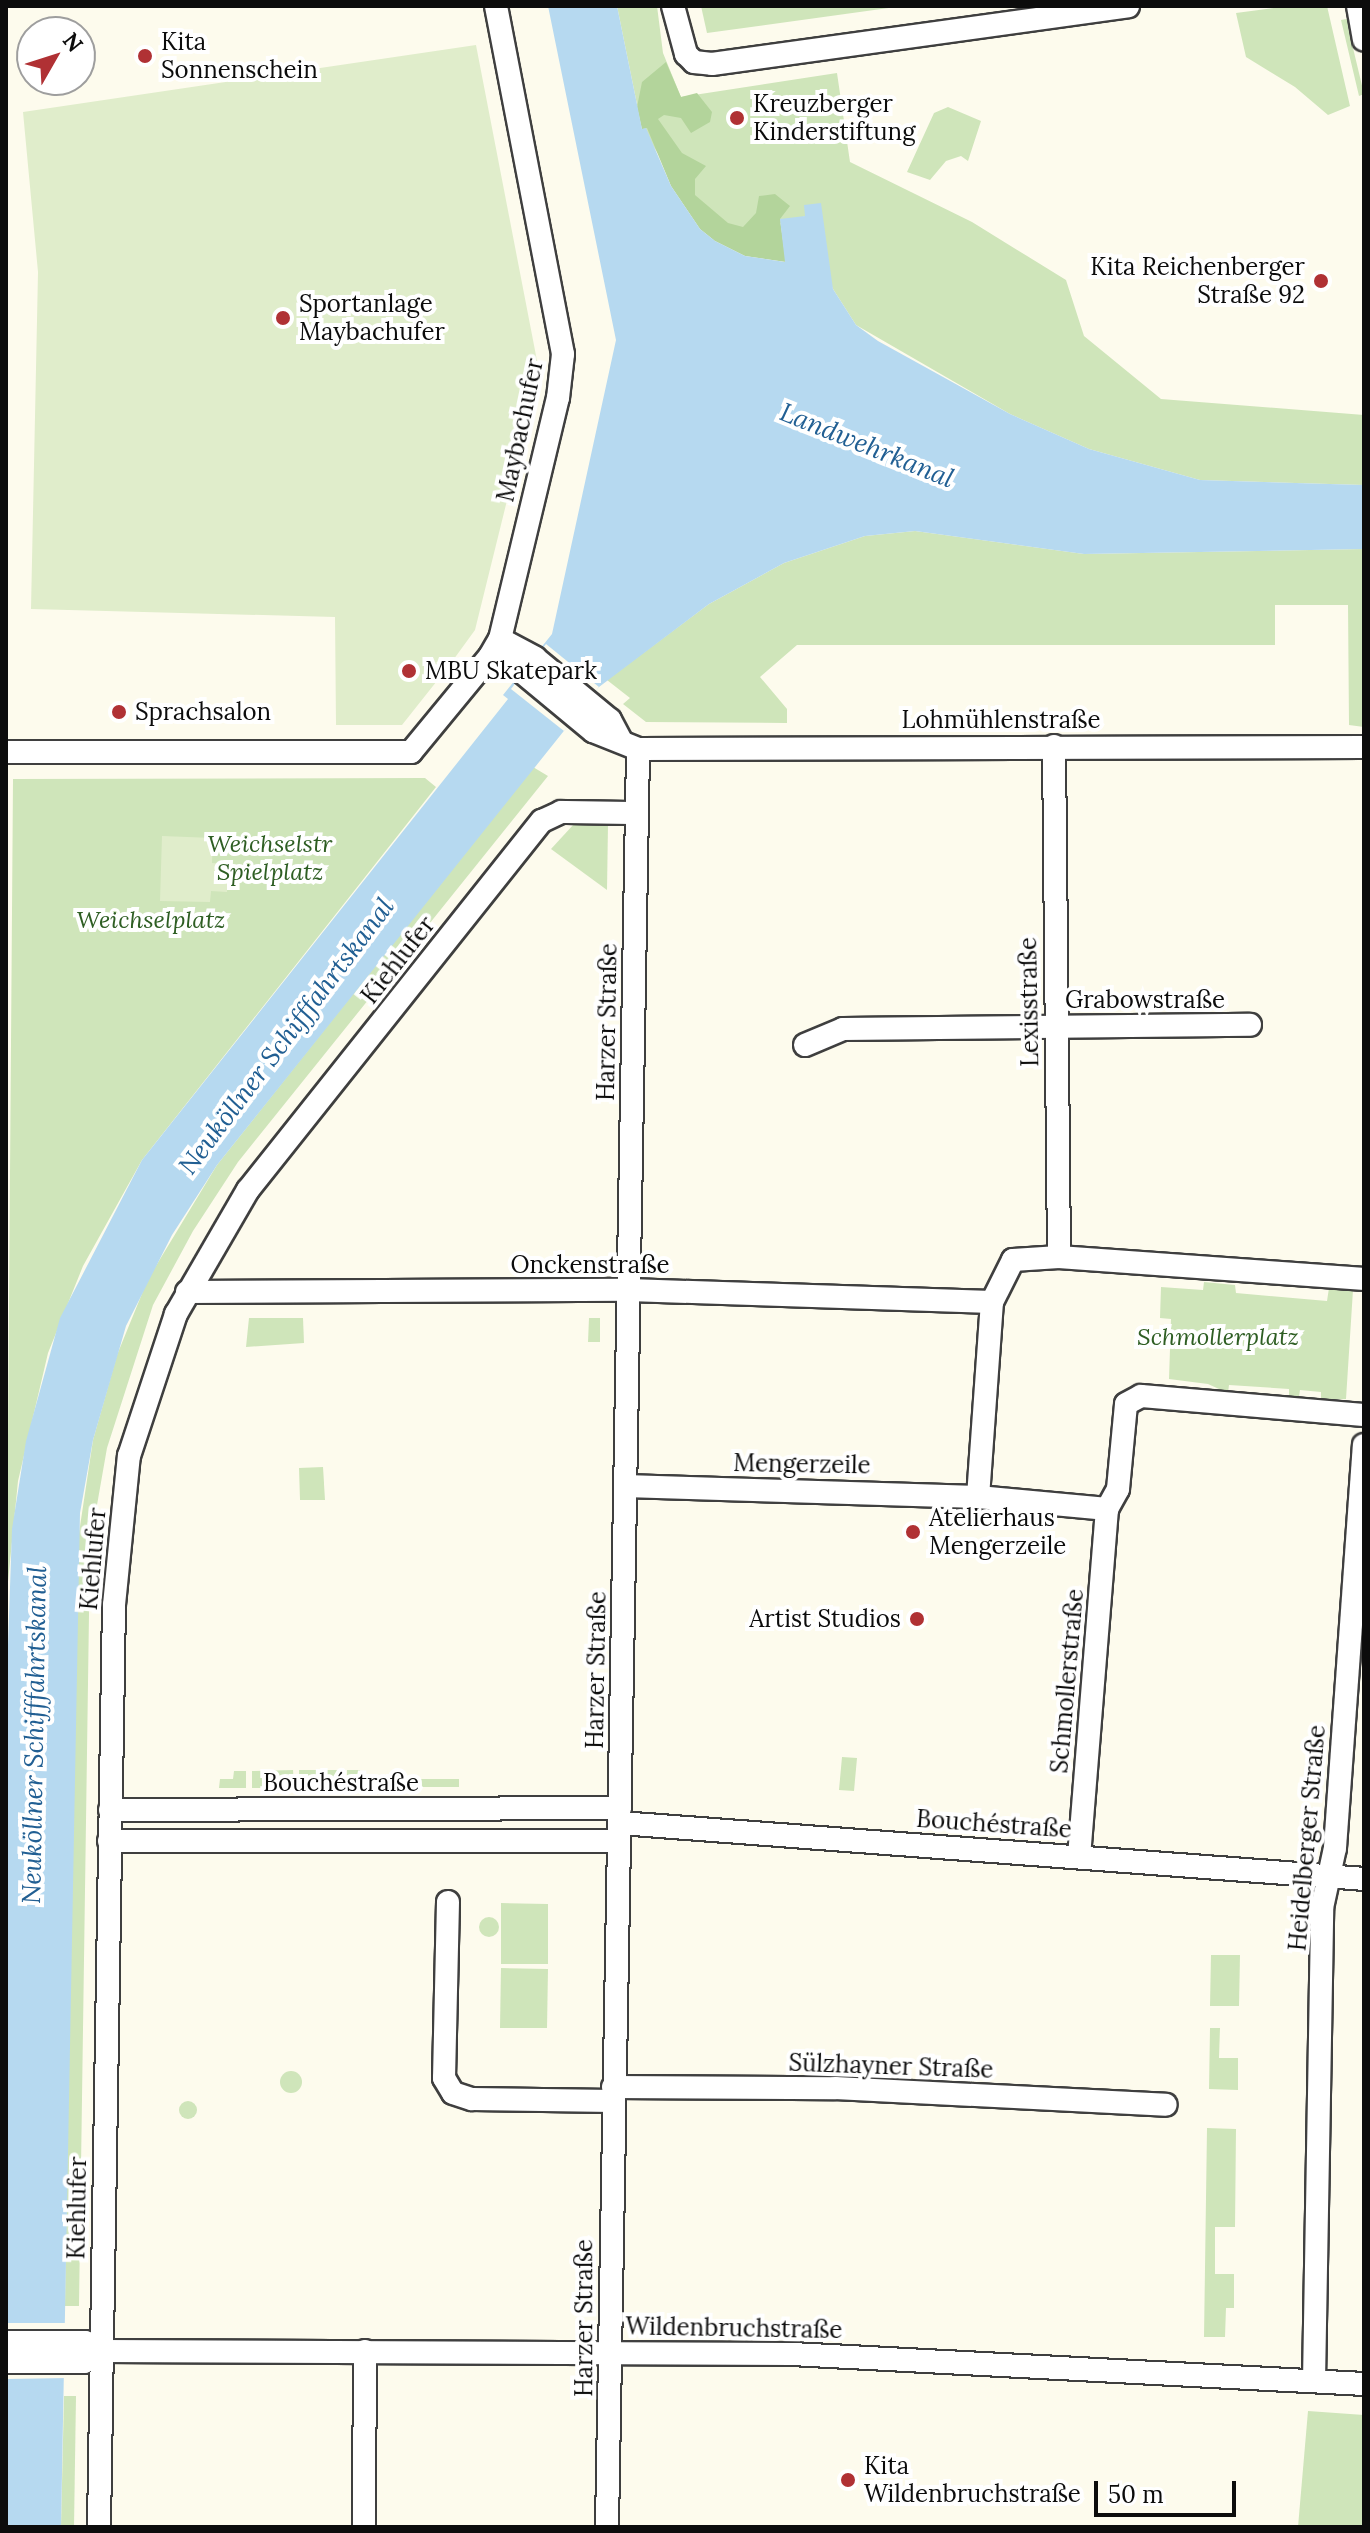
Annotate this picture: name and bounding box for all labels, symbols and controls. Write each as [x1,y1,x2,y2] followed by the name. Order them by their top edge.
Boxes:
[16,16,96,96] north arrow
[57,27,89,58] text: N
[161,28,318,84] place label: Kita Sonnenschein
[136,47,154,65] marker: Kita Sonnenschein
[753,90,915,146] place label: Kreuzberger Kinderstiftung
[728,109,746,127] marker: Kreuzberger Kinderstiftung
[1090,253,1305,309] place label: Kita Reichenberger Straße 92
[1312,272,1330,290] marker: Kita Reichenberger Straße 92
[299,290,445,346] place label: Sportanlage Maybachufer
[274,309,292,327] marker: Sportanlage Maybachufer
[491,356,549,504] street label: Maybachufer
[775,396,959,494] water label: Landwehrkanal
[425,657,597,685] place label: MBU Skatepark
[400,662,418,680] marker: MBU Skatepark
[135,698,271,726] place label: Sprachsalon
[110,703,128,721] marker: Sprachsalon
[902,706,1100,734] street label: Lohmühlenstraße
[207,830,333,886] park label: Weichselstr Spielplatz
[172,892,400,1180] water label: Neuköllner Schifffahrtskanal
[77,906,225,934] park label: Weichselplatz
[355,911,441,1009] street label: Kiehlufer
[1013,937,1045,1067] street label: Lexisstraße
[591,943,623,1101] street label: Harzer Straße
[1065,986,1225,1014] street label: Grabowstraße
[510,1251,670,1279] street label: Onckenstraße
[1137,1323,1299,1351] park label: Schmollerplatz
[733,1448,871,1480] street label: Mengerzeile
[929,1504,1066,1560] place label: Atelierhaus Mengerzeile
[74,1507,112,1611] street label: Kiehlufer
[904,1523,922,1541] marker: Atelierhaus Mengerzeile
[15,1566,53,1904] water label: Neuköllner Schifffahrtskanal
[1045,1588,1089,1774] street label: Schmollerstraße
[580,1591,612,1749] street label: Harzer Straße
[749,1605,901,1633] place label: Artist Studios
[908,1610,926,1628] marker: Artist Studios
[1283,1724,1331,1952] street label: Heidelberger Straße
[263,1769,419,1797] street label: Bouchéstraße
[915,1804,1073,1844] street label: Bouchéstraße
[788,2048,994,2084] street label: Sülzhayner Straße
[62,2156,92,2260] street label: Kiehlufer
[570,2239,598,2397] street label: Harzer Straße
[625,2312,843,2344] street label: Wildenbruchstraße
[864,2452,1081,2508] place label: Kita Wildenbruchstraße
[1098,2465,1240,2515] scale bar
[839,2471,857,2489] marker: Kita Wildenbruchstraße
[1108,2479,1164,2510] text: 50 m

